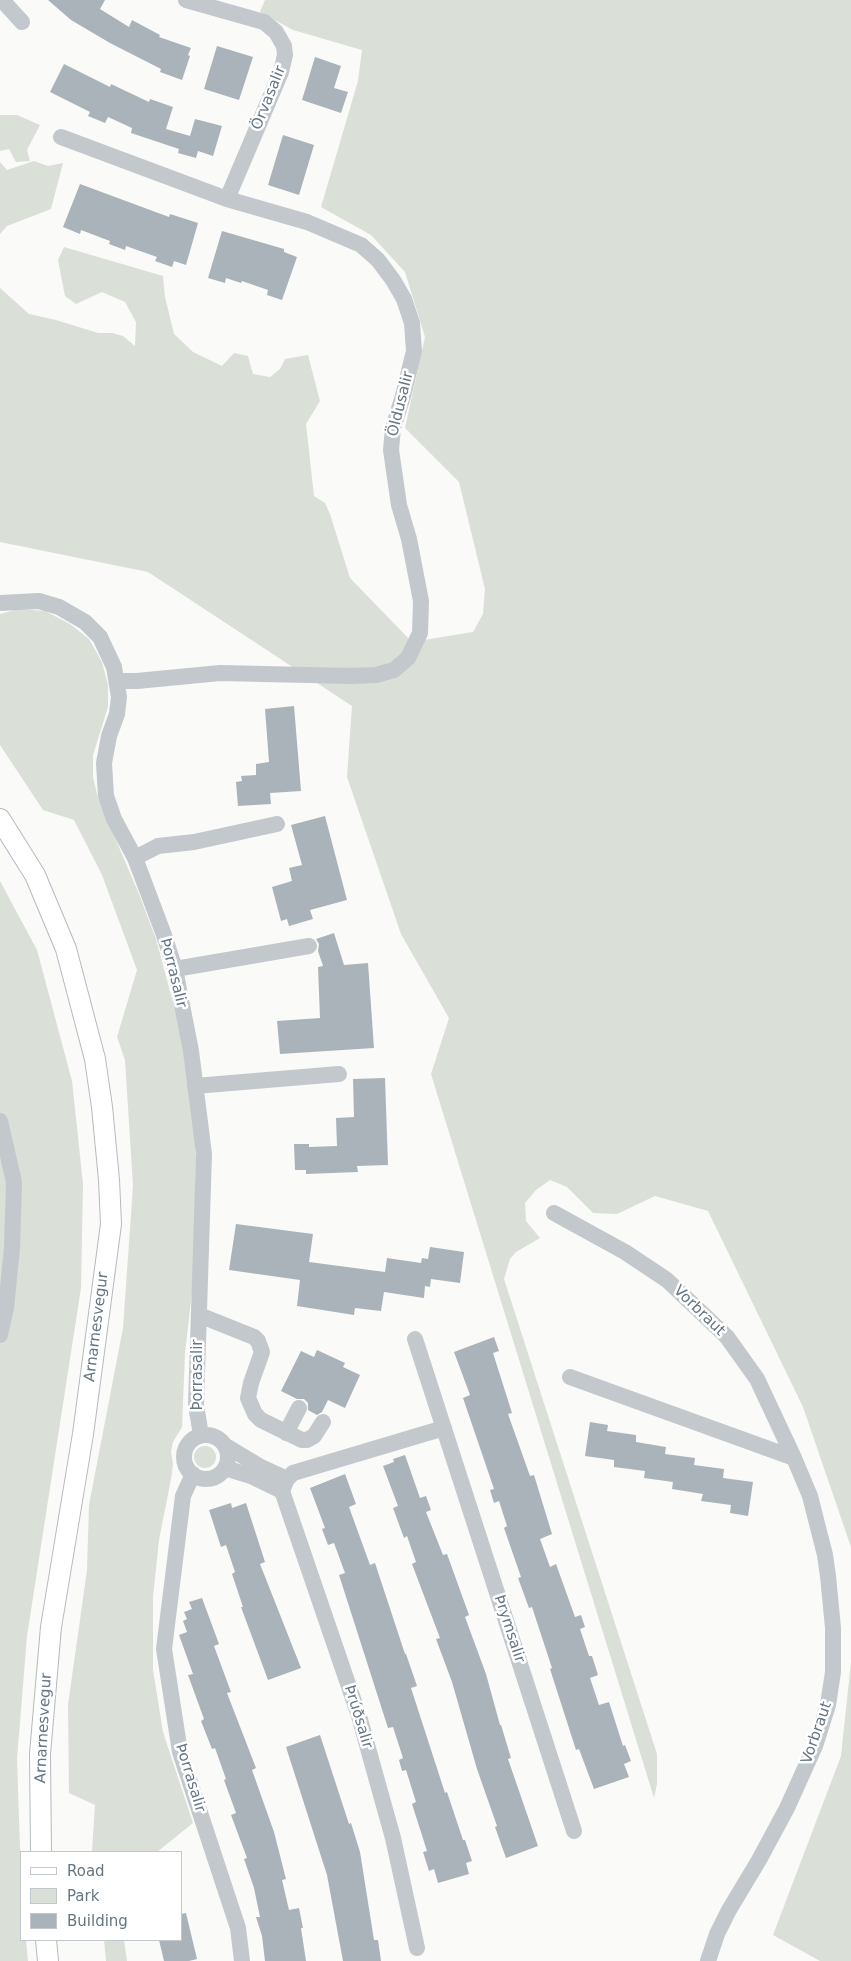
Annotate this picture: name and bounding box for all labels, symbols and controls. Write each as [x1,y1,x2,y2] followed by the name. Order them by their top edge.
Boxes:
[248,63,290,133] street label: Örvasalir
[384,370,418,438] street label: Öldusalir
[156,936,190,1010] street label: Þorrasalir
[81,1271,113,1383] street label: Arnarnesvegur
[669,1282,729,1340] street label: Vorbraut
[189,1339,207,1411] street label: Þorrasalir
[490,1593,528,1665] street label: Þrymsalir
[32,1672,56,1784] street label: Arnarnesvegur
[340,1683,376,1751] street label: Þrúðsalir
[798,1699,836,1767] street label: Vorbraut
[171,1741,209,1815] street label: Þorrasalir
[20,1851,182,1941] legend
[67,1862,105,1880] text: Road
[67,1887,99,1905] text: Park
[67,1912,128,1930] text: Building

